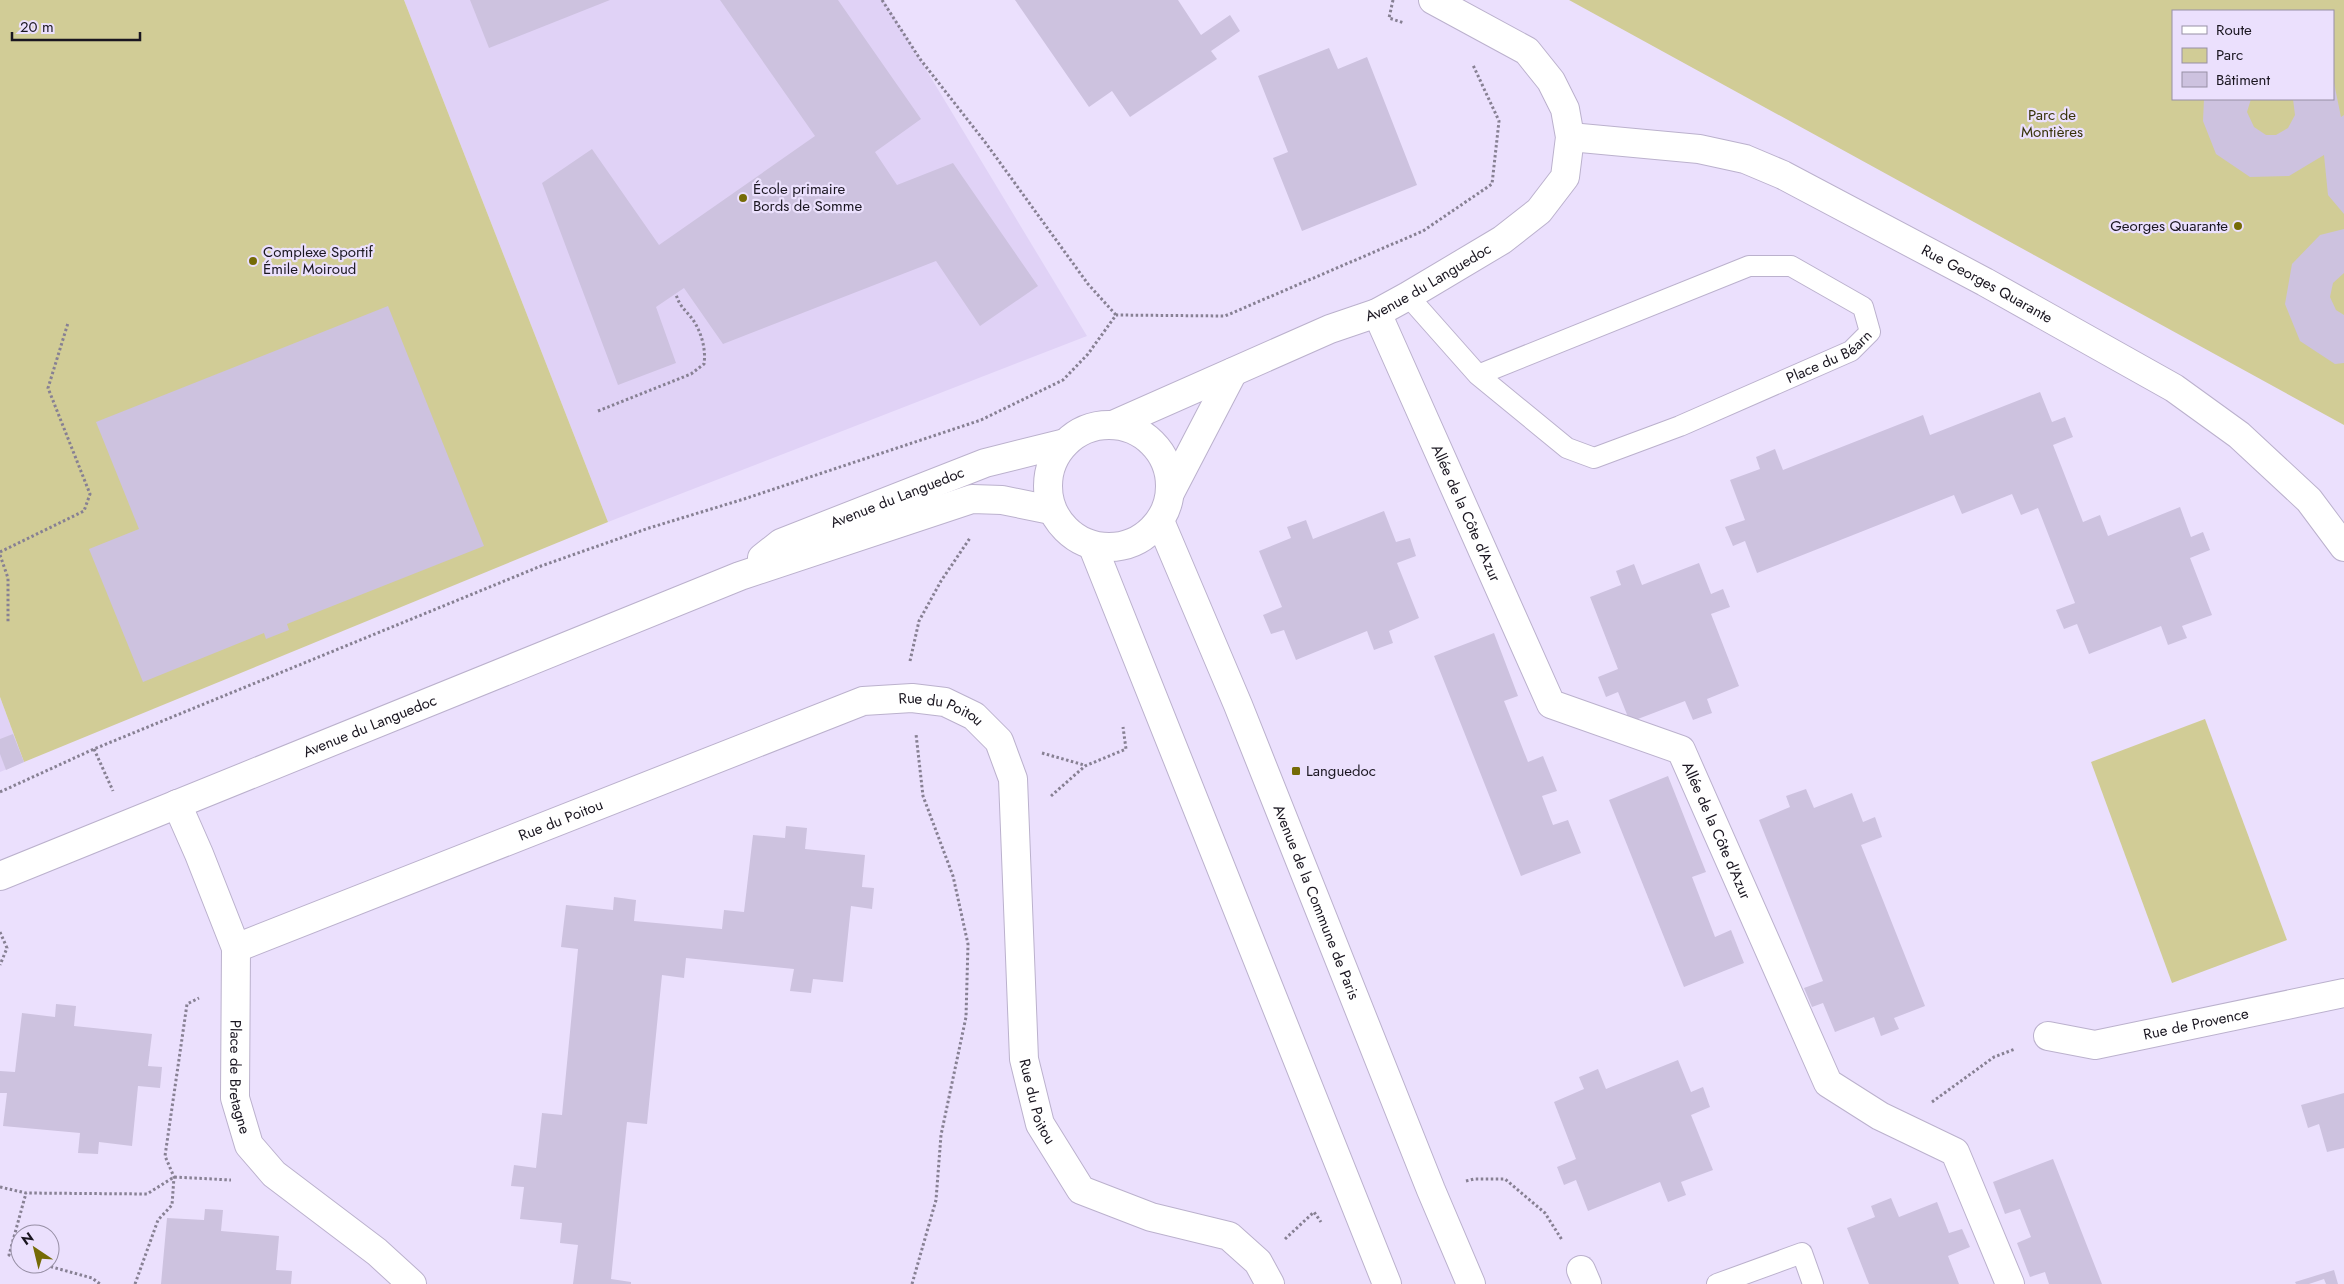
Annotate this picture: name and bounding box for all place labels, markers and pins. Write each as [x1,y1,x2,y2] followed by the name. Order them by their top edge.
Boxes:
[753,178,862,217] place label: École primaire Bords de Somme
[737,192,749,204] marker: École primaire Bords de Somme
[2110,215,2228,237] place label: Georges Quarante
[2232,220,2244,232] marker: Georges Quarante
[263,241,374,280] place label: Complexe Sportif Émile Moiroud
[247,255,259,267] marker: Complexe Sportif Émile Moiroud
[1306,760,1376,782] place label: Languedoc
[1290,765,1302,777] marker: Languedoc

